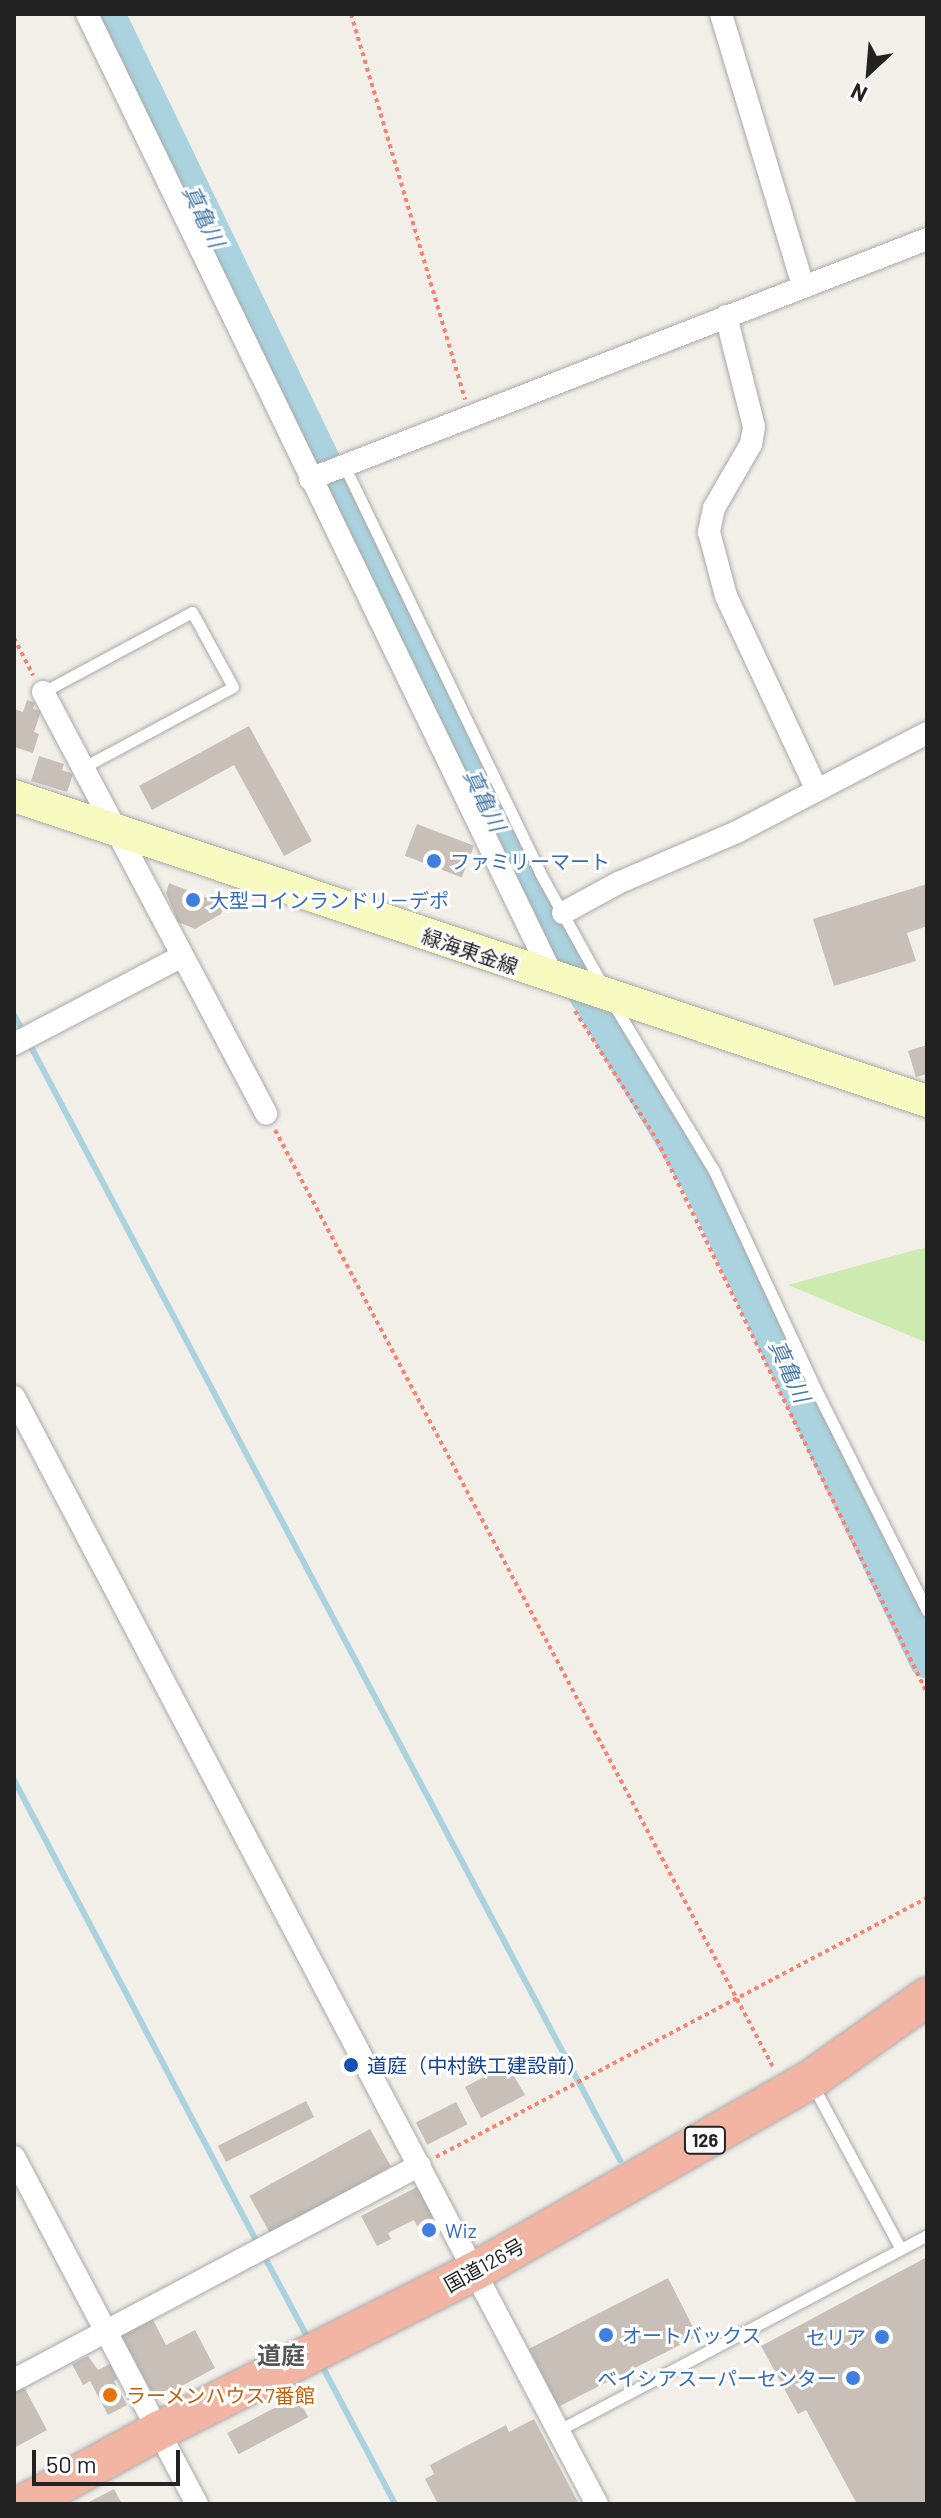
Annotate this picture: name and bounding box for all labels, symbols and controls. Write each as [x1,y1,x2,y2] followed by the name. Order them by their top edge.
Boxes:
[829,32,909,112] north arrow
[846,79,871,108] text: N
[178,181,230,251] water label: 真亀川
[459,765,511,835] water label: 真亀川
[450,849,610,873] place label: ファミリーマート
[425,852,443,870] marker: ファミリーマート
[209,888,449,912] place label: 大型コインランドリ－デポ
[184,891,202,909] marker: 大型コインランドリ－デポ
[419,923,521,979] street label: 緑海東金線
[764,1336,816,1406] water label: 真亀川
[367,2053,587,2077] place label: 道庭（中村鉄工建設前）
[342,2056,360,2074] marker: 道庭（中村鉄工建設前）
[683,2126,727,2154] road number: 126
[445,2218,477,2242] place label: Wiz
[420,2221,438,2239] marker: Wiz
[440,2233,528,2297] street label: 国道126号
[622,2323,762,2347] place label: オートバックス
[806,2325,866,2349] place label: セリア
[597,2326,615,2344] marker: オートバックス
[873,2328,891,2346] marker: セリア
[257,2341,305,2369] district label: 道庭
[597,2366,837,2390] place label: ベイシアスーパーセンター
[844,2369,862,2387] marker: ベイシアスーパーセンター
[126,2383,315,2407] place label: ラーメンハウス7番館
[101,2386,119,2404] marker: ラーメンハウス7番館
[36,2434,184,2484] scale bar
[46,2449,97,2478] text: 50 m

